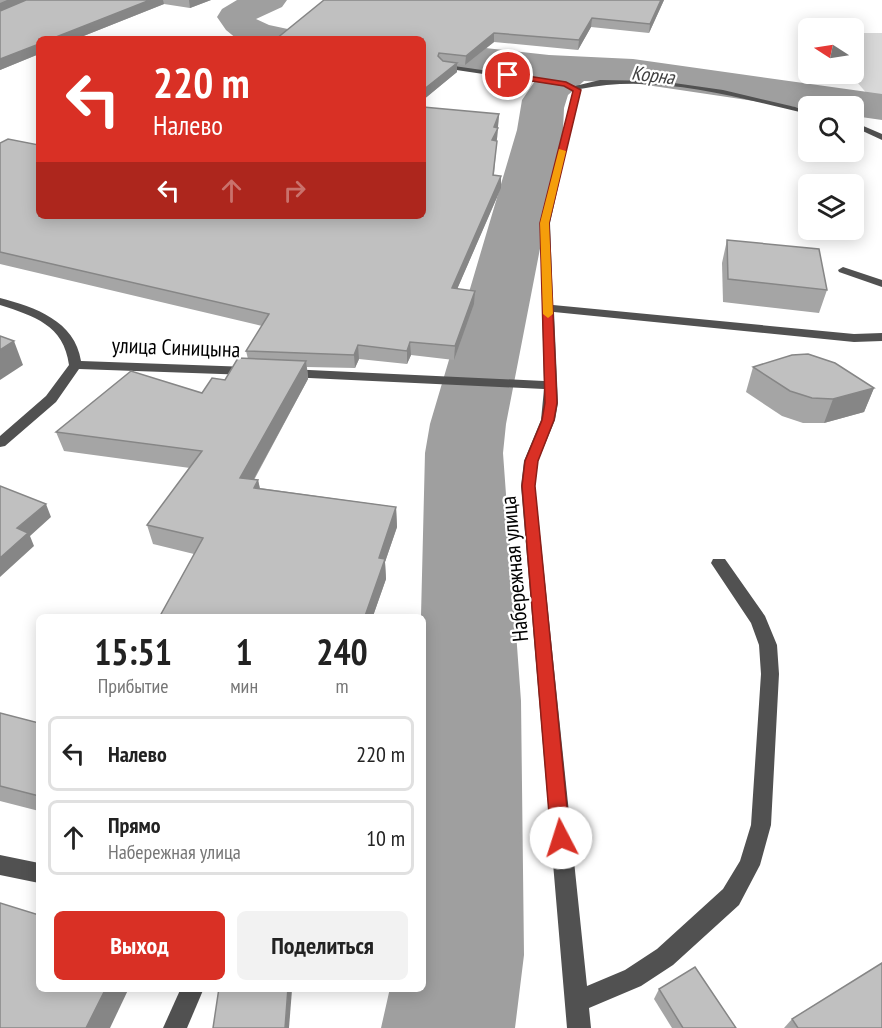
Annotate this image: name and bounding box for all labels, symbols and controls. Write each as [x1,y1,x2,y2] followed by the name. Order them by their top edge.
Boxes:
[798,18,864,84] north arrow
[798,18,864,240] map controls
[482,49,533,100] pin
[153,55,250,110] text: 220 m
[491,58,524,91] icon: arrive
[630,59,677,91] water label: Корна
[54,60,132,138] icon: left
[798,96,864,162] button: search
[153,108,223,142] text: Налево
[152,174,185,207] icon: left
[215,174,248,207] icon: ahead
[278,174,311,207] icon: right
[798,174,864,240] button: layers
[111,331,241,363] street label: улица Синицына
[494,495,534,643] street label: Набережная улица
[94,628,172,675] text: 15:51
[236,628,253,675] text: 1
[316,628,368,675] text: 240
[98,673,169,699] text: Прибытие
[230,673,258,699] text: мин
[336,673,349,699] text: m
[57,737,90,770] icon: left
[108,740,167,768] text: Налево
[356,740,405,768] text: 220 m
[529,806,593,870] position arrow
[108,811,161,839] text: Прямо
[57,821,90,854] icon: ahead
[366,824,405,852] text: 10 m
[108,839,241,865] text: Набережная улица
[54,911,225,980] button: Выход
[237,911,408,980] button: Поделиться

